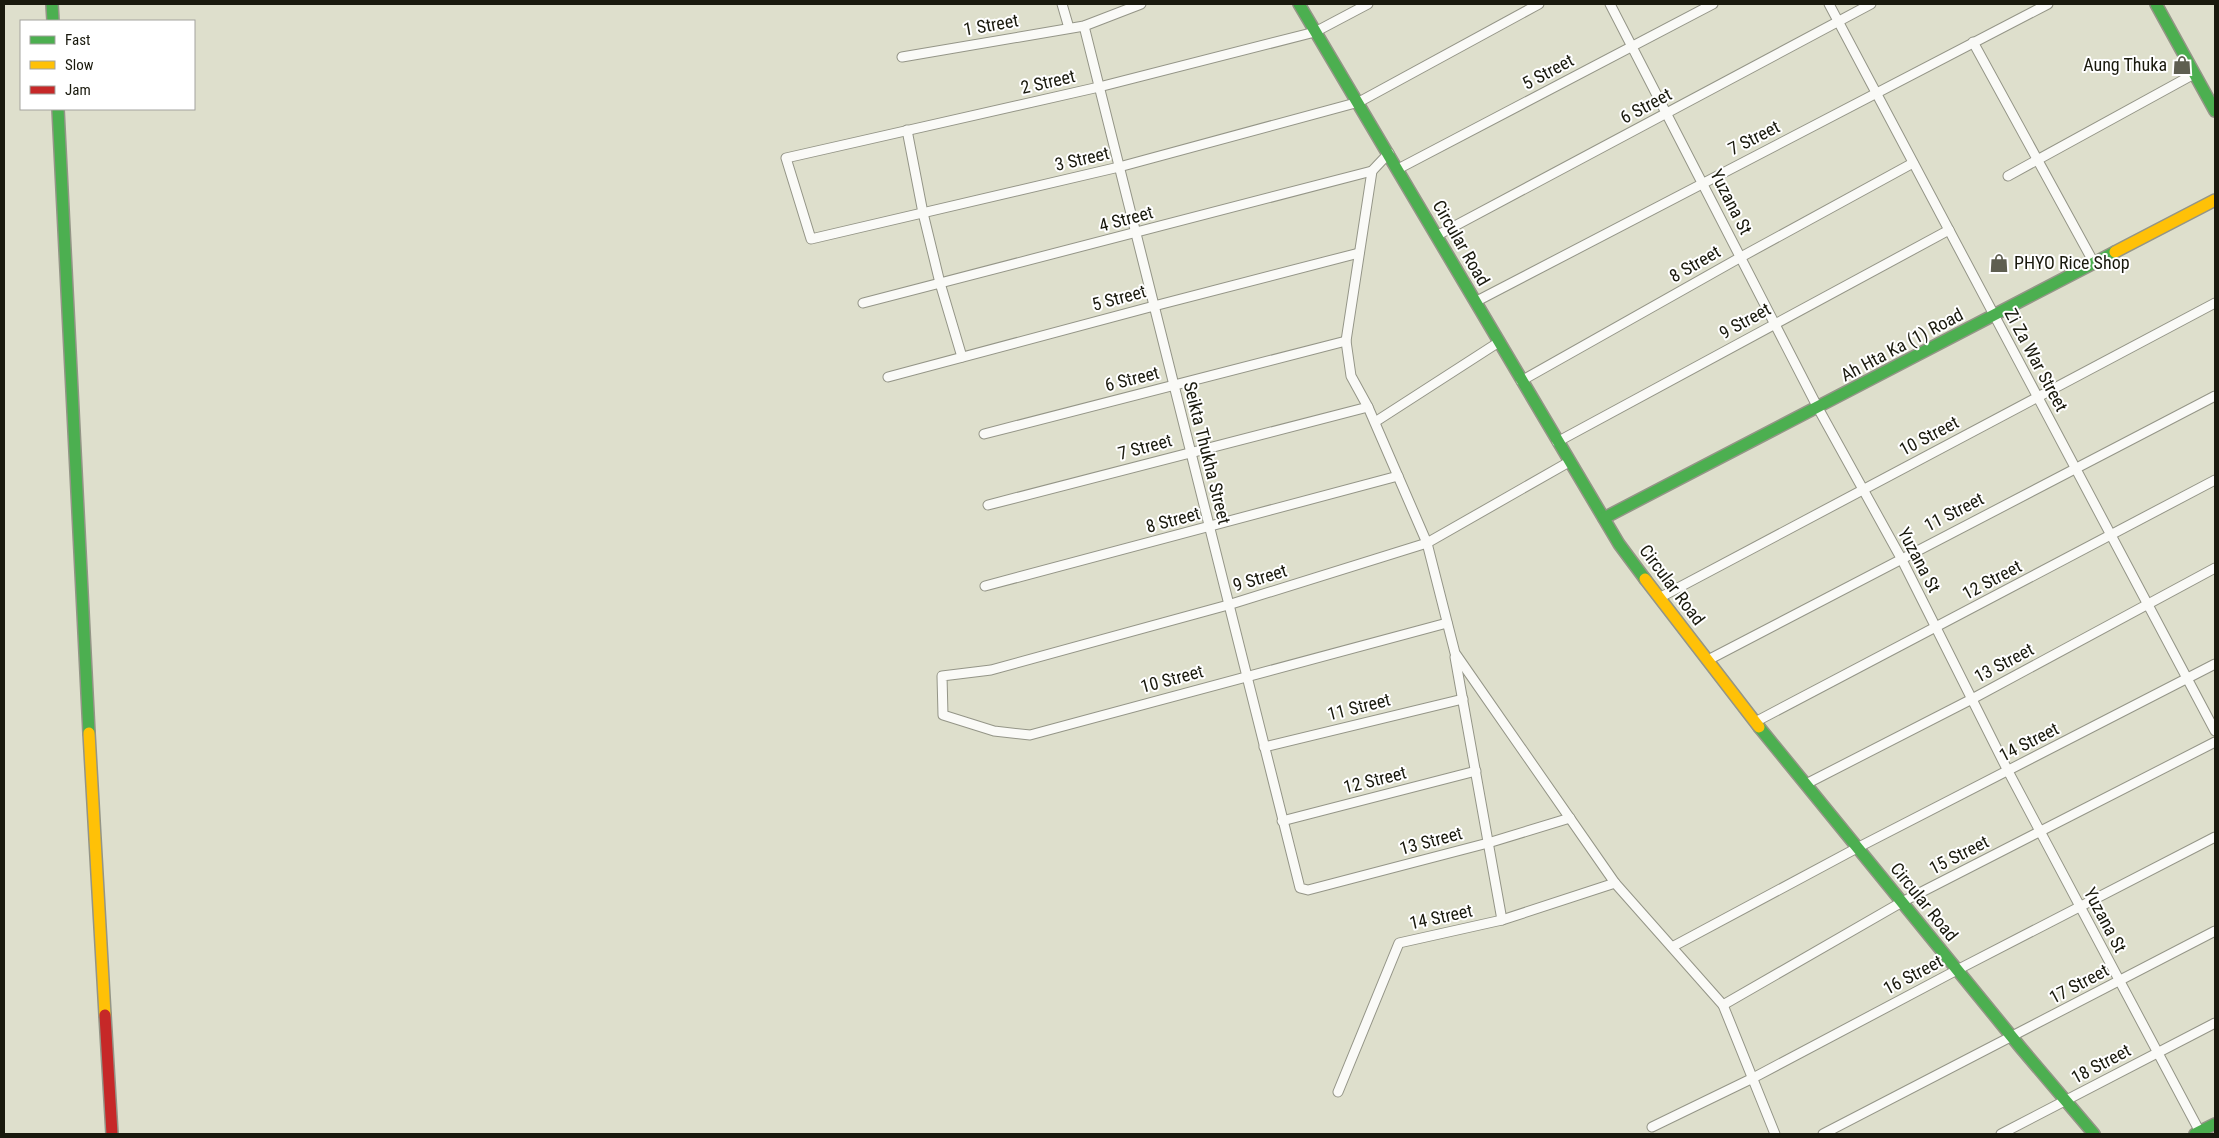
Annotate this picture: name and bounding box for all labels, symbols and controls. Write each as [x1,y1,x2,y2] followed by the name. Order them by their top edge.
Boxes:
[962,9,1020,40] street label: 1 Street
[20,20,195,110] legend
[65,31,90,49] text: Fast
[1518,49,1577,94] street label: 5 Street
[2083,54,2167,75] place label: Aung Thuka
[2171,54,2193,76] shop icon: Aung Thuka
[65,56,94,74] text: Slow
[1019,65,1077,98] street label: 2 Street
[65,81,91,99] text: Jam
[1616,83,1675,128] street label: 6 Street
[1724,116,1783,159] street label: 7 Street
[1053,142,1111,175] street label: 3 Street
[1706,166,1757,238] street label: Yuzana St
[1429,196,1494,289] street label: Circular Road
[1096,201,1155,236] street label: 4 Street
[1666,241,1724,286] street label: 8 Street
[1988,252,2010,274] shop icon: PHYO Rice Shop
[2014,252,2130,273] place label: PHYO Rice Shop
[1089,280,1148,315] street label: 5 Street
[1716,298,1774,343] street label: 9 Street
[1837,303,1967,387] street label: Ah Hta Ka (1) Road
[2000,305,2072,415] street label: Zi Za War Street
[1103,362,1161,395] street label: 6 Street
[1180,379,1235,526] street label: Seikta Thukha Street
[1896,411,1962,460] street label: 10 Street
[1115,429,1174,464] street label: 7 Street
[1920,488,1987,535] street label: 11 Street
[1143,502,1202,537] street label: 8 Street
[1894,524,1945,596] street label: Yuzana St
[1635,540,1709,629] street label: Circular Road
[1959,555,2025,604] street label: 12 Street
[1230,559,1289,596] street label: 9 Street
[1971,638,2037,687] street label: 13 Street
[1138,660,1206,697] street label: 10 Street
[1325,689,1393,724] street label: 11 Street
[1995,718,2062,765] street label: 14 Street
[1341,762,1409,797] street label: 12 Street
[1397,822,1465,859] street label: 13 Street
[1925,831,1992,878] street label: 15 Street
[1886,858,1963,945] street label: Circular Road
[2080,884,2131,956] street label: Yuzana St
[1407,900,1474,933] street label: 14 Street
[1880,950,1946,999] street label: 16 Street
[2046,959,2112,1008] street label: 17 Street
[2068,1039,2134,1088] street label: 18 Street

